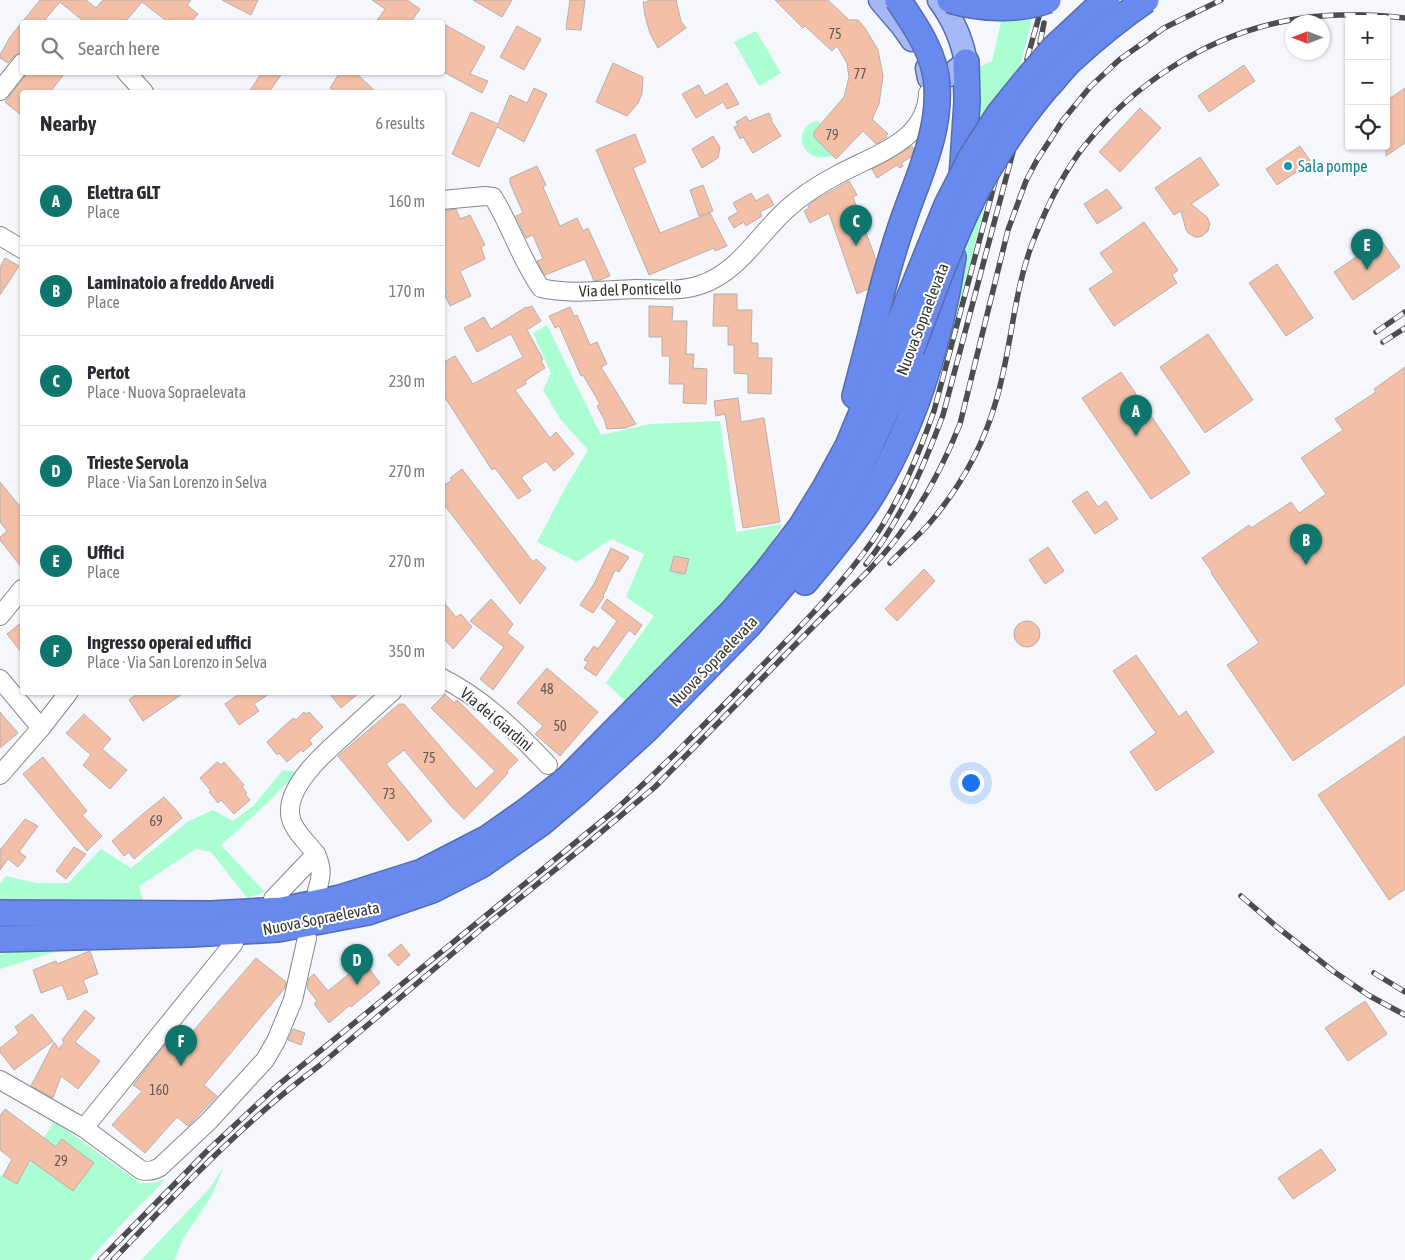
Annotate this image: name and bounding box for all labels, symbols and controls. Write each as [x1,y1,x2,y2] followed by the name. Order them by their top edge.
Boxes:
[1285,15,1330,60] north arrow
[1345,15,1390,150] map controls
[1345,15,1390,60] button: +
[20,20,445,75] search box
[828,26,842,42] house number: 75
[38,34,66,62] icon: search
[78,37,160,59] text: Search here
[1345,60,1390,105] button: −
[853,66,867,82] house number: 77
[1345,105,1390,150] button: locate
[40,111,96,135] text: Nearby
[375,114,425,132] text: 6 results
[825,127,839,143] house number: 79
[1298,157,1368,176] place label: Sala pompe
[1282,160,1294,172] marker: Sala pompe
[87,181,160,203] text: Elettra GLT
[52,192,60,210] text: A
[389,192,425,210] text: 160 m
[87,203,120,221] text: Place
[840,205,872,246] pin: C
[1351,229,1383,270] pin: E
[892,260,953,378] street label: Nuova Sopraelevata
[87,271,274,293] text: Laminatoio a freddo Arvedi
[578,278,682,300] street label: Via del Ponticello
[52,282,60,300] text: B
[389,282,425,300] text: 170 m
[87,293,120,311] text: Place
[87,361,130,383] text: Pertot
[52,372,60,390] text: C
[389,372,425,390] text: 230 m
[87,383,246,401] text: Place · Nuova Sopraelevata
[1120,395,1152,436] pin: A
[87,451,189,473] text: Trieste Servola
[52,462,60,480] text: D
[389,462,425,480] text: 270 m
[87,473,267,491] text: Place · Via San Lorenzo in Selva
[1290,524,1322,565] pin: B
[87,541,124,563] text: Uffici
[53,552,59,570] text: E
[389,552,425,570] text: 270 m
[87,563,120,581] text: Place
[665,612,761,711] street label: Nuova Sopraelevata
[87,631,251,653] text: Ingresso operai ed uffici
[53,642,59,660] text: F
[389,642,425,660] text: 350 m
[87,653,267,671] text: Place · Via San Lorenzo in Selva
[540,681,554,697] house number: 48
[457,684,537,754] street label: Via dei Giardini
[553,718,567,734] house number: 50
[422,750,436,766] house number: 75
[958,770,984,796] your location
[382,786,396,802] house number: 73
[149,813,163,829] house number: 69
[261,898,381,939] street label: Nuova Sopraelevata
[341,944,373,985] pin: D
[165,1025,197,1066] pin: F
[149,1082,169,1098] house number: 160
[54,1153,68,1169] house number: 29

